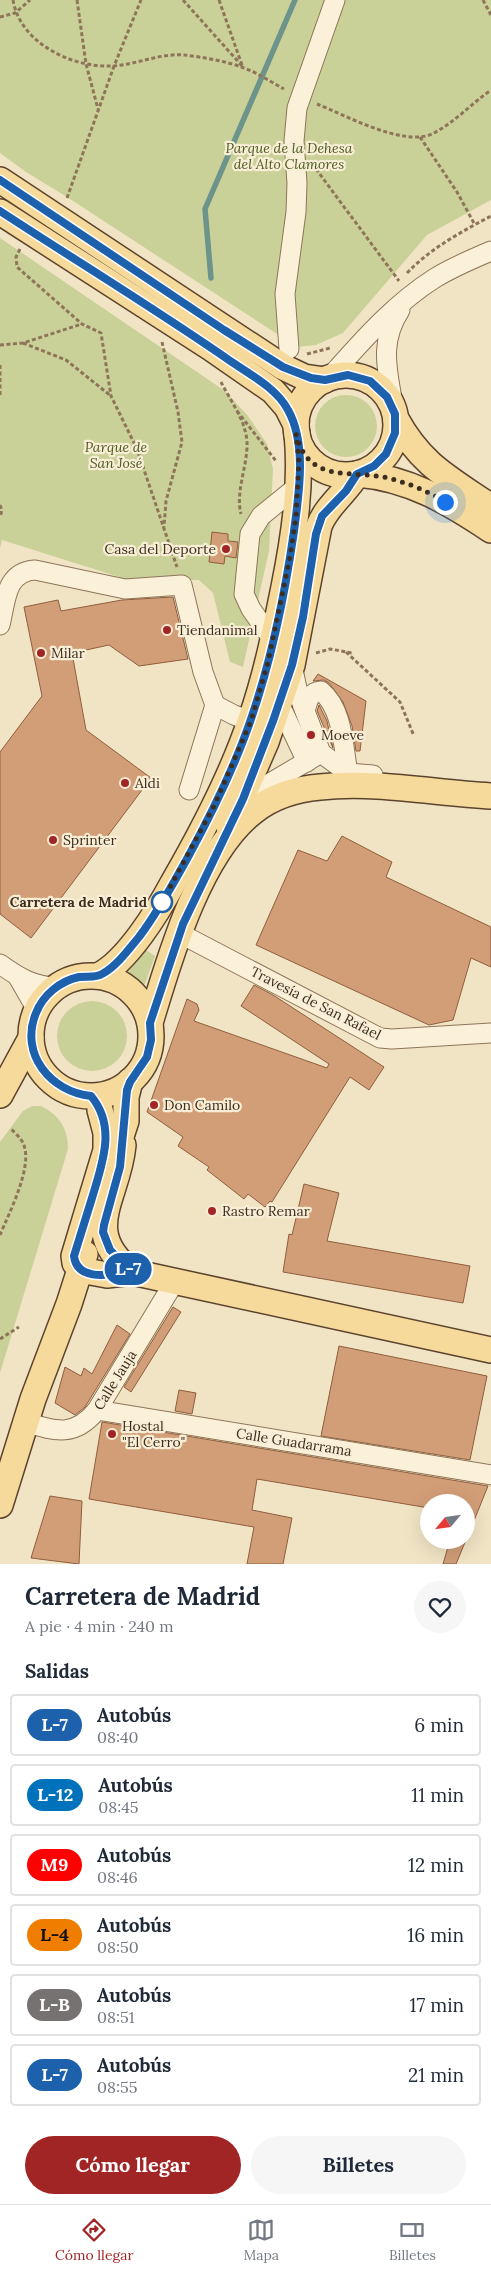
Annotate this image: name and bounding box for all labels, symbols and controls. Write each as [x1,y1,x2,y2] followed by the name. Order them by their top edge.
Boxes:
[226,139,353,173] park label: Parque de la Dehesa del Alto Clamores
[85,438,148,472] park label: Parque de San José
[433,490,458,515] your location
[104,540,216,558] place label: Casa del Deporte
[220,543,232,555] marker: Casa del Deporte
[177,621,258,639] place label: Tiendanimal
[161,624,173,636] marker: Tiendanimal
[51,644,85,662] place label: Milar
[35,647,47,659] marker: Milar
[321,726,364,744] place label: Moeve
[305,729,317,741] marker: Moeve
[134,774,160,792] place label: Aldi
[119,777,131,789] marker: Aldi
[63,831,117,849] place label: Sprinter
[47,834,59,846] marker: Sprinter
[151,891,173,913] marker: Carretera de Madrid
[10,893,147,911] place label: Carretera de Madrid
[248,962,384,1044] street label: Travesía de San Rafael
[164,1096,240,1114] place label: Don Camilo
[148,1099,160,1111] marker: Don Camilo
[222,1202,310,1220] place label: Rastro Remar
[206,1205,218,1217] marker: Rastro Remar
[99,1253,157,1285] line badge: L-7
[115,1257,141,1280] text: L-7
[90,1347,140,1413] street label: Calle Jauja
[122,1417,185,1451] place label: Hostal "El Cerro"
[235,1424,353,1460] street label: Calle Guadarrama
[106,1428,118,1440] marker: Hostal "El Cerro"
[420,1494,475,1549] north arrow
[420,1494,475,1549] map controls
[25,1581,260,1612] text: Carretera de Madrid
[414,1581,466,1633] button: heart
[25,1616,174,1636] text: A pie · 4 min · 240 m
[25,1659,89,1683] text: Salidas
[97,1703,171,1727] text: Autobús
[41,1713,68,1736] text: L-7
[414,1713,464,1737] text: 6 min
[97,1727,139,1747] text: 08:40
[98,1773,173,1797] text: Autobús
[37,1783,73,1806] text: L-12
[411,1783,464,1807] text: 11 min
[98,1797,139,1817] text: 08:45
[97,1843,171,1867] text: Autobús
[41,1853,68,1876] text: M9
[408,1853,464,1877] text: 12 min
[97,1867,138,1887] text: 08:46
[97,1913,171,1937] text: Autobús
[40,1923,69,1946] text: L-4
[407,1923,464,1947] text: 16 min
[97,1937,139,1957] text: 08:50
[97,1983,171,2007] text: Autobús
[39,1993,70,2016] text: L-B
[409,1993,464,2017] text: 17 min
[97,2007,134,2027] text: 08:51
[97,2053,171,2077] text: Autobús
[41,2063,68,2086] text: L-7
[408,2063,464,2087] text: 21 min
[97,2077,137,2097] text: 08:55
[25,2136,241,2194] button: Cómo llegar
[251,2136,466,2194] button: Billetes
[55,2216,134,2264] tab: Cómo llegar
[243,2216,279,2264] tab: Mapa
[389,2216,436,2264] tab: Billetes

